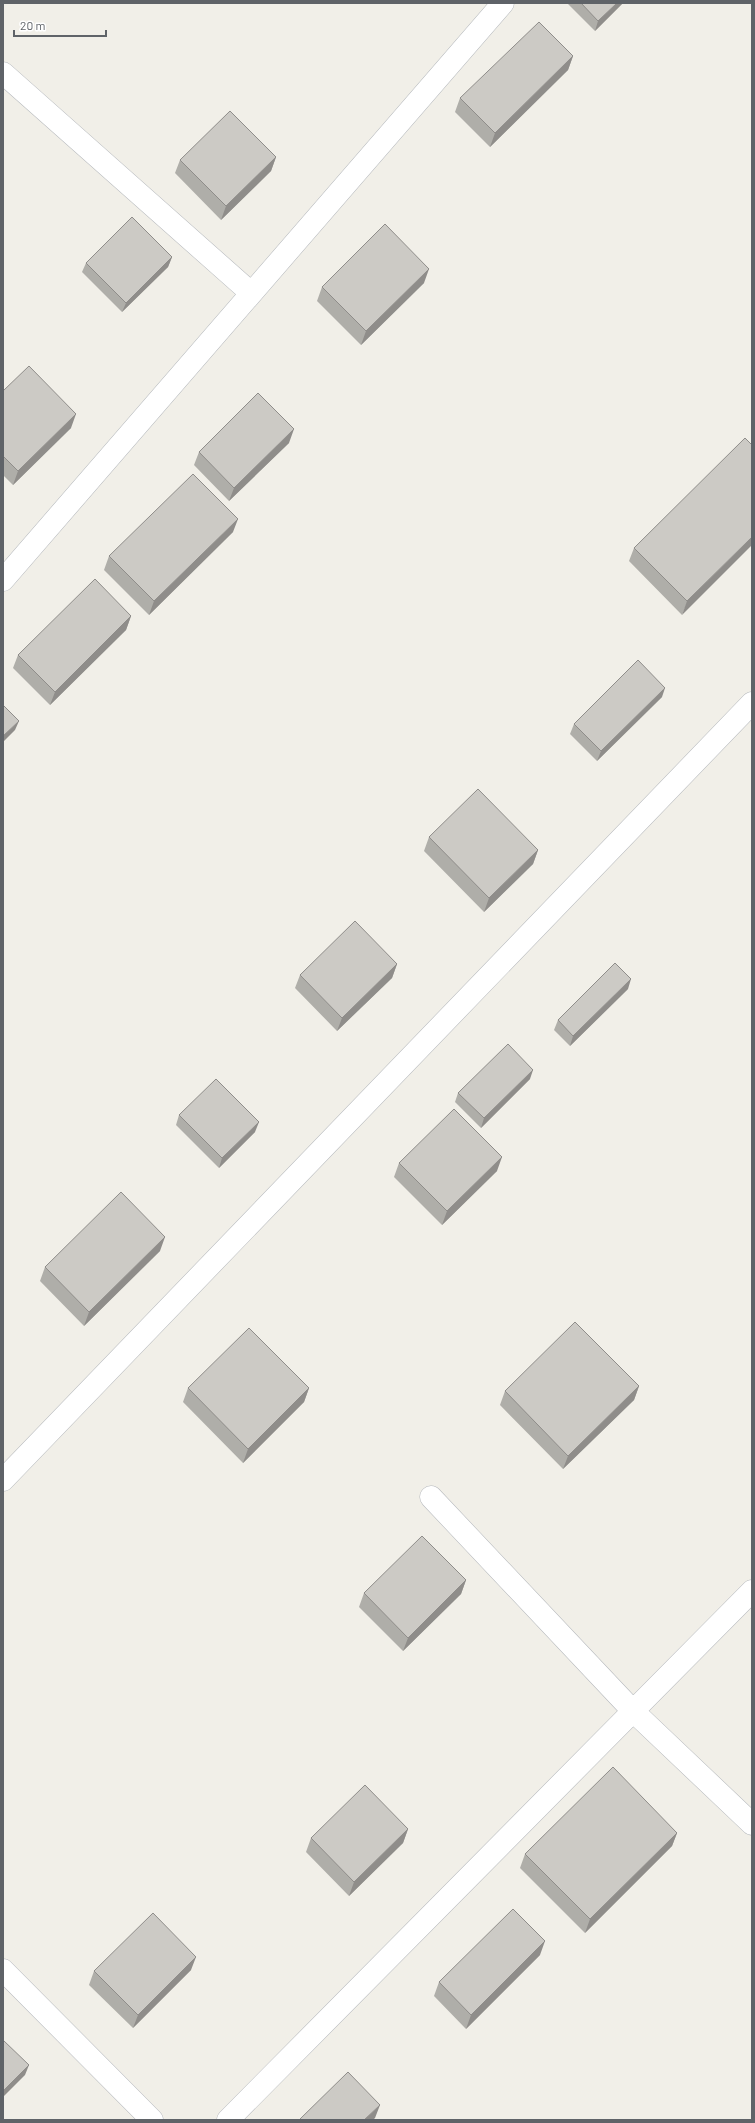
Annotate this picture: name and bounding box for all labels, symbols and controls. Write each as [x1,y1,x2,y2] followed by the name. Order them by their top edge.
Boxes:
[14,12,106,38] scale bar
[20,18,46,32] text: 20 m

